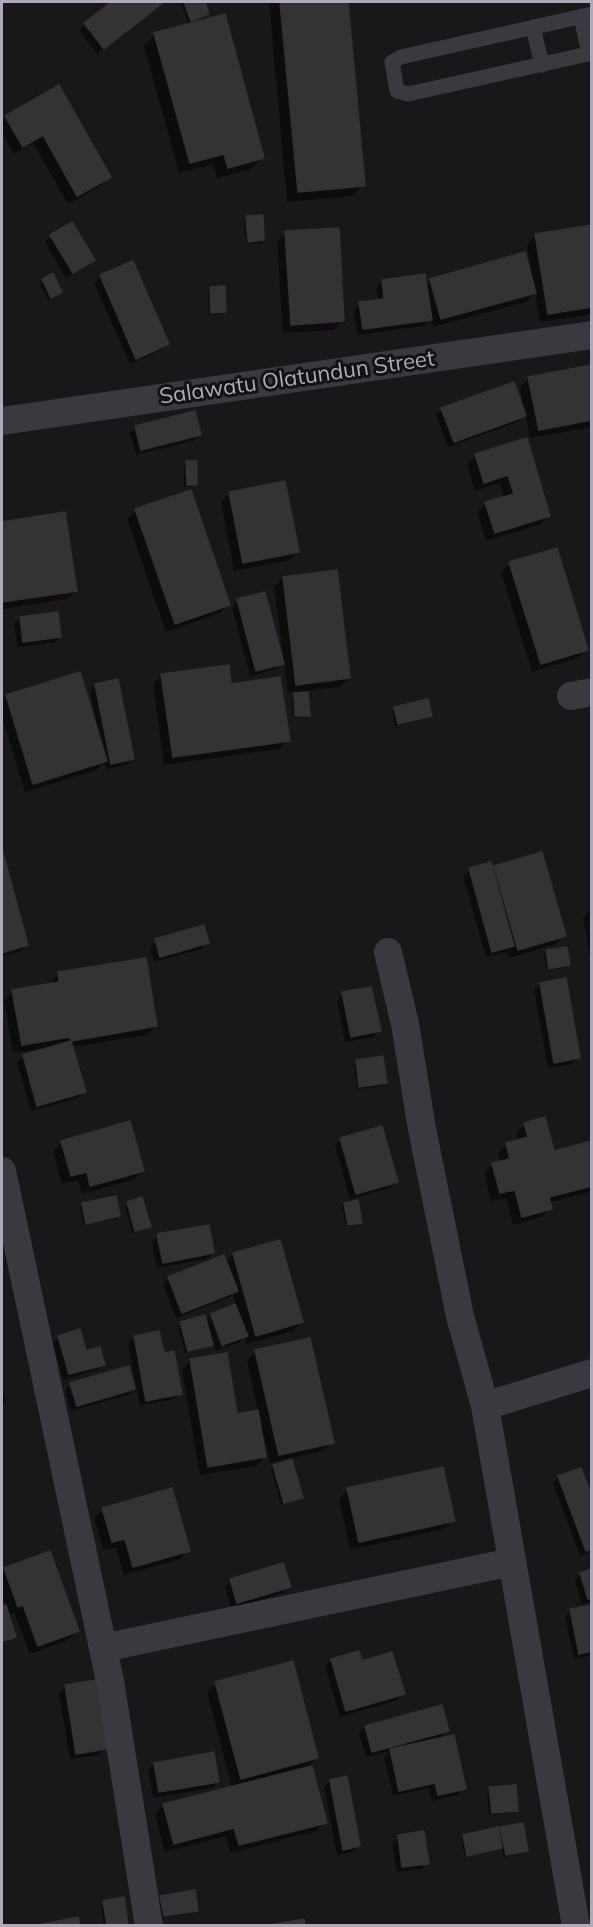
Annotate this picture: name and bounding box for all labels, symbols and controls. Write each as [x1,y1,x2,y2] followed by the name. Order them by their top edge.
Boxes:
[158,346,436,410] street label: Salawatu Olatundun Street

